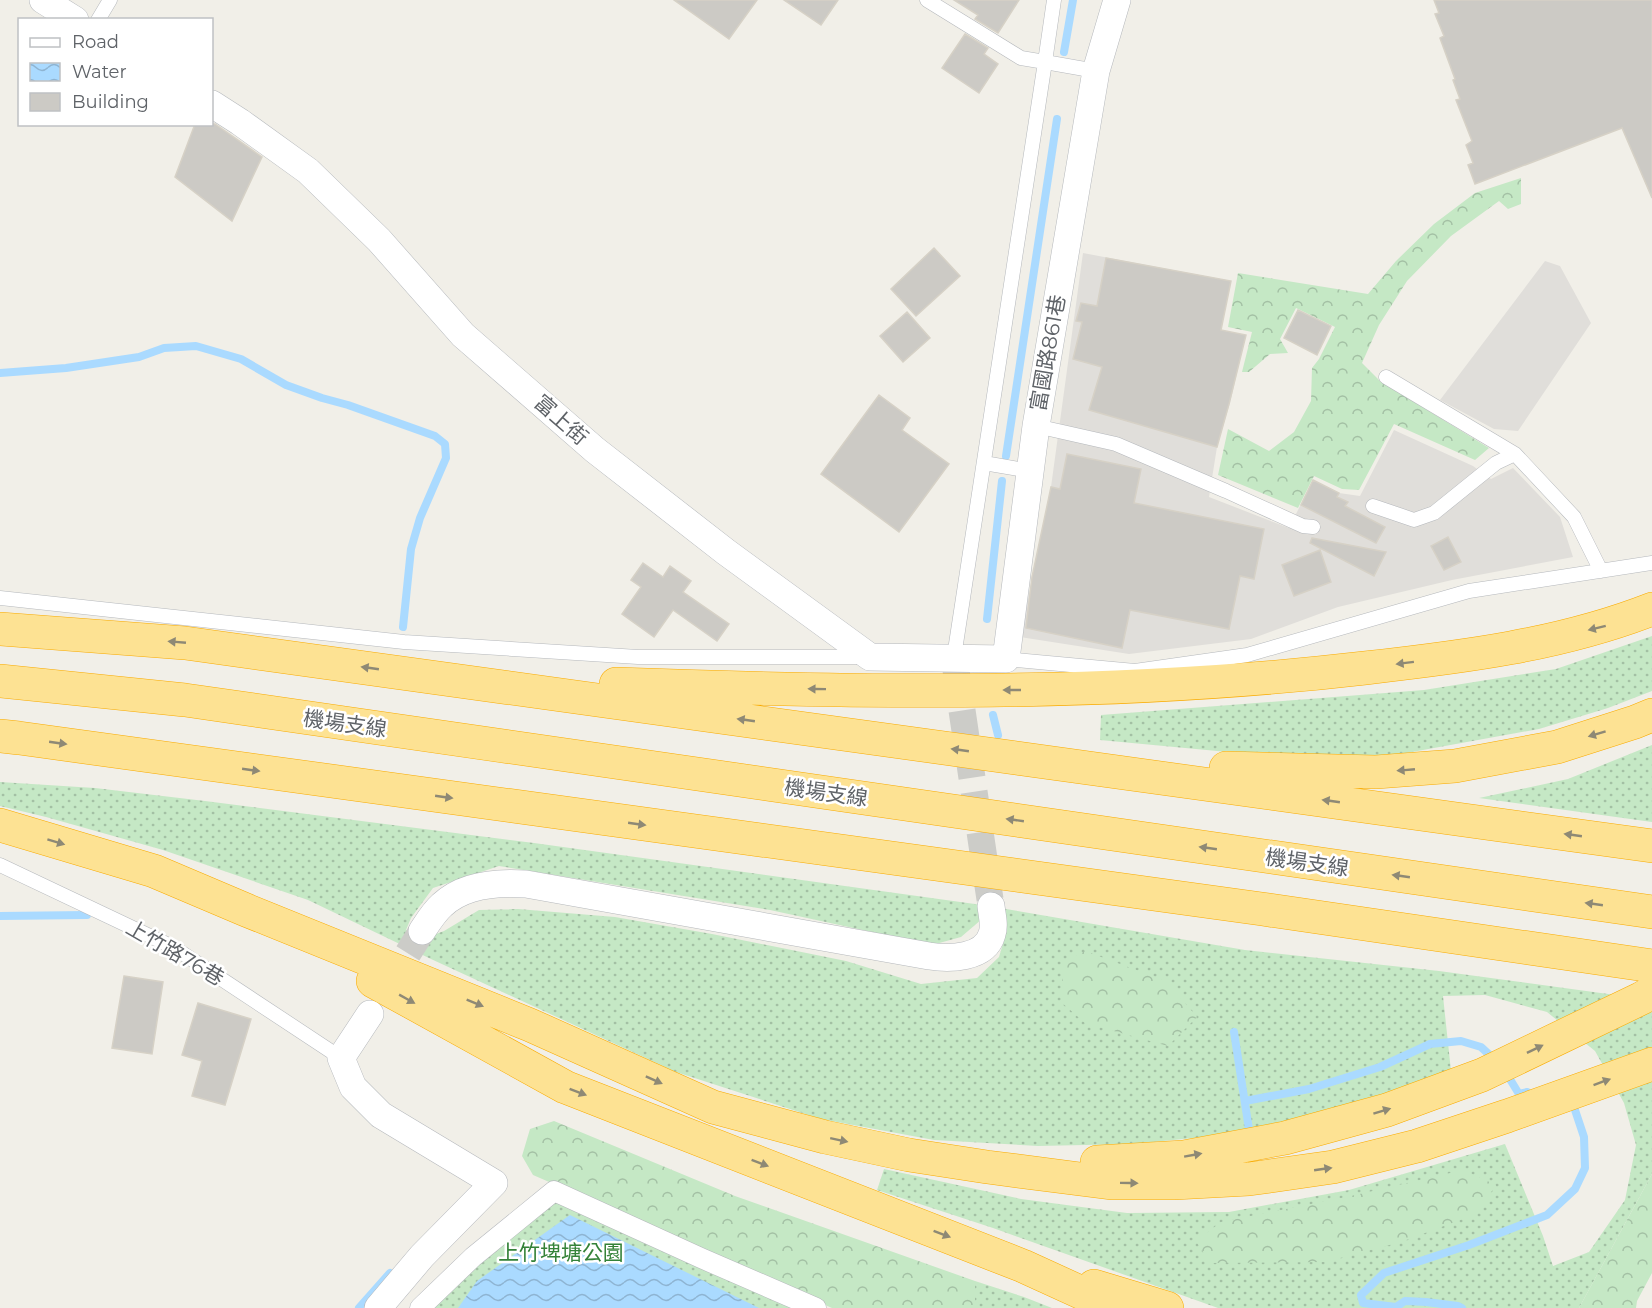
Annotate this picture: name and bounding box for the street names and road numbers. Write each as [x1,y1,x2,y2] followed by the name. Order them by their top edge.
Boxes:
[1025,293,1070,413] street label: 富國路861巷
[529,390,593,450] street label: 富上街
[302,705,388,742] street label: 機場支線
[783,774,869,811] street label: 機場支線
[1264,844,1350,881] street label: 機場支線
[122,915,229,991] street label: 上竹路76巷

